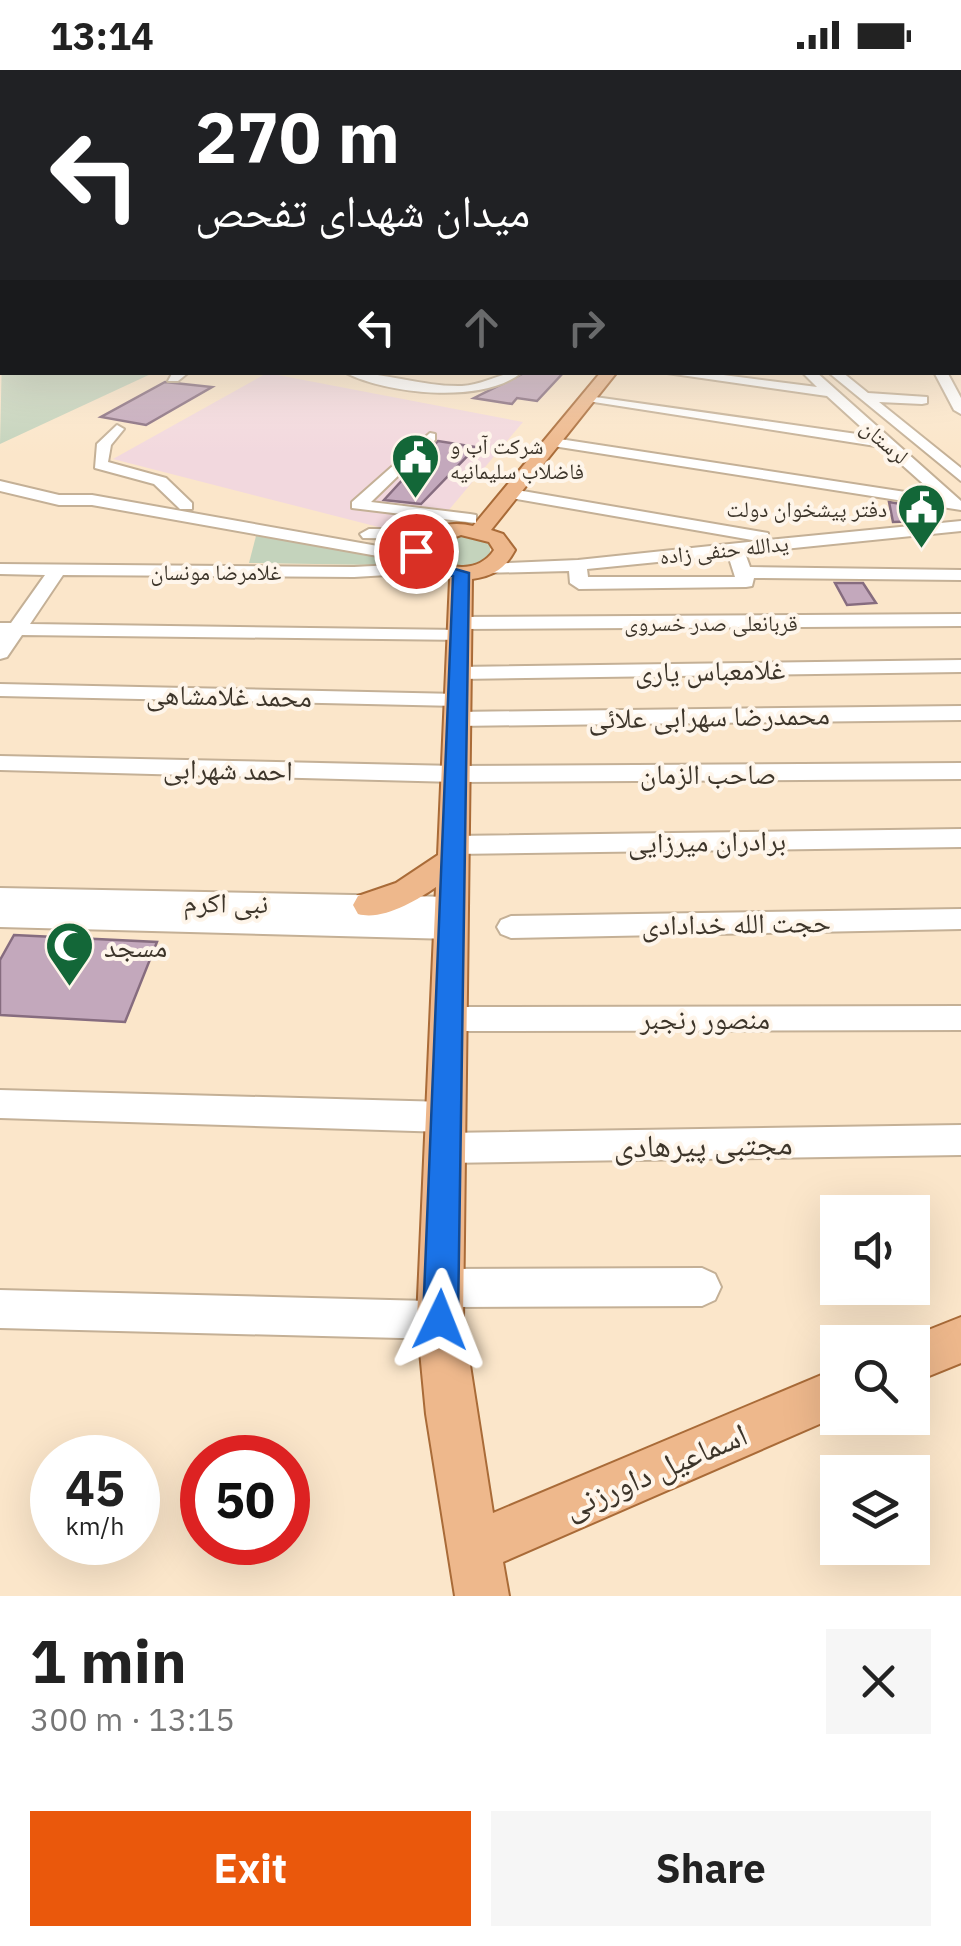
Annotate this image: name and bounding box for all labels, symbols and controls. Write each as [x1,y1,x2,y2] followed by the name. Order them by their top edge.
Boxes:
[50,11,154,60] text: 13:14
[195,91,400,182] text: 270 m
[30,110,160,240] icon: left
[195,181,530,239] text: میدان شهدای تفحص
[349,300,404,355] icon: left
[454,300,509,355] icon: ahead
[559,300,614,355] icon: right
[855,412,915,470] street label: لرستان
[450,431,584,485] place label: شرکت آب و فاضلاب سلیمانیه
[389,432,441,500] public building icon: شرکت آب و فاضلاب سلیمانیه
[896,482,948,550] public building icon: دفتر پیشخوان دولت
[726,494,887,523] place label: دفتر پیشخوان دولت
[374,509,459,594] pin
[389,524,444,579] icon: arrive
[658,528,790,570] street label: یدالله حنفی زاده
[151,557,281,586] street label: غلامرضا مونسان
[624,608,798,637] street label: قربانعلی صدر خسروی
[634,650,786,690] street label: غلامعباس یاری
[146,675,312,715] street label: محمد غلامشاهی
[588,695,830,737] street label: محمدرضا سهرابی علائی
[163,749,293,789] street label: احمد شهرابی
[640,755,776,792] street label: صاحب الزمان
[628,821,786,861] street label: برادران میرزایی
[183,883,269,922] street label: نبی اکرم
[641,903,831,943] street label: حجت الله خدادادی
[43,920,95,988] mosque icon: مسجد
[104,928,167,965] place label: مسجد
[639,1000,770,1037] street label: منصور رنجبر
[613,1121,793,1167] street label: مجتبی پیرهادی
[820,1195,930,1565] map controls
[820,1195,930,1305] button: sound
[388,1268,492,1372] position arrow
[820,1325,930,1435] button: search
[557,1412,753,1528] street label: اسماعیل داورزنی
[180,1435,310,1565] speed limit sign: 50
[65,1455,125,1520] text: 45
[820,1455,930,1565] button: layers
[66,1509,124,1542] text: km/h
[30,1621,187,1700] text: 1 min
[826,1629,931,1734] button: close
[30,1698,235,1740] text: 300 m · 13:15
[30,1811,471,1926] button: Exit
[491,1811,931,1926] button: Share

